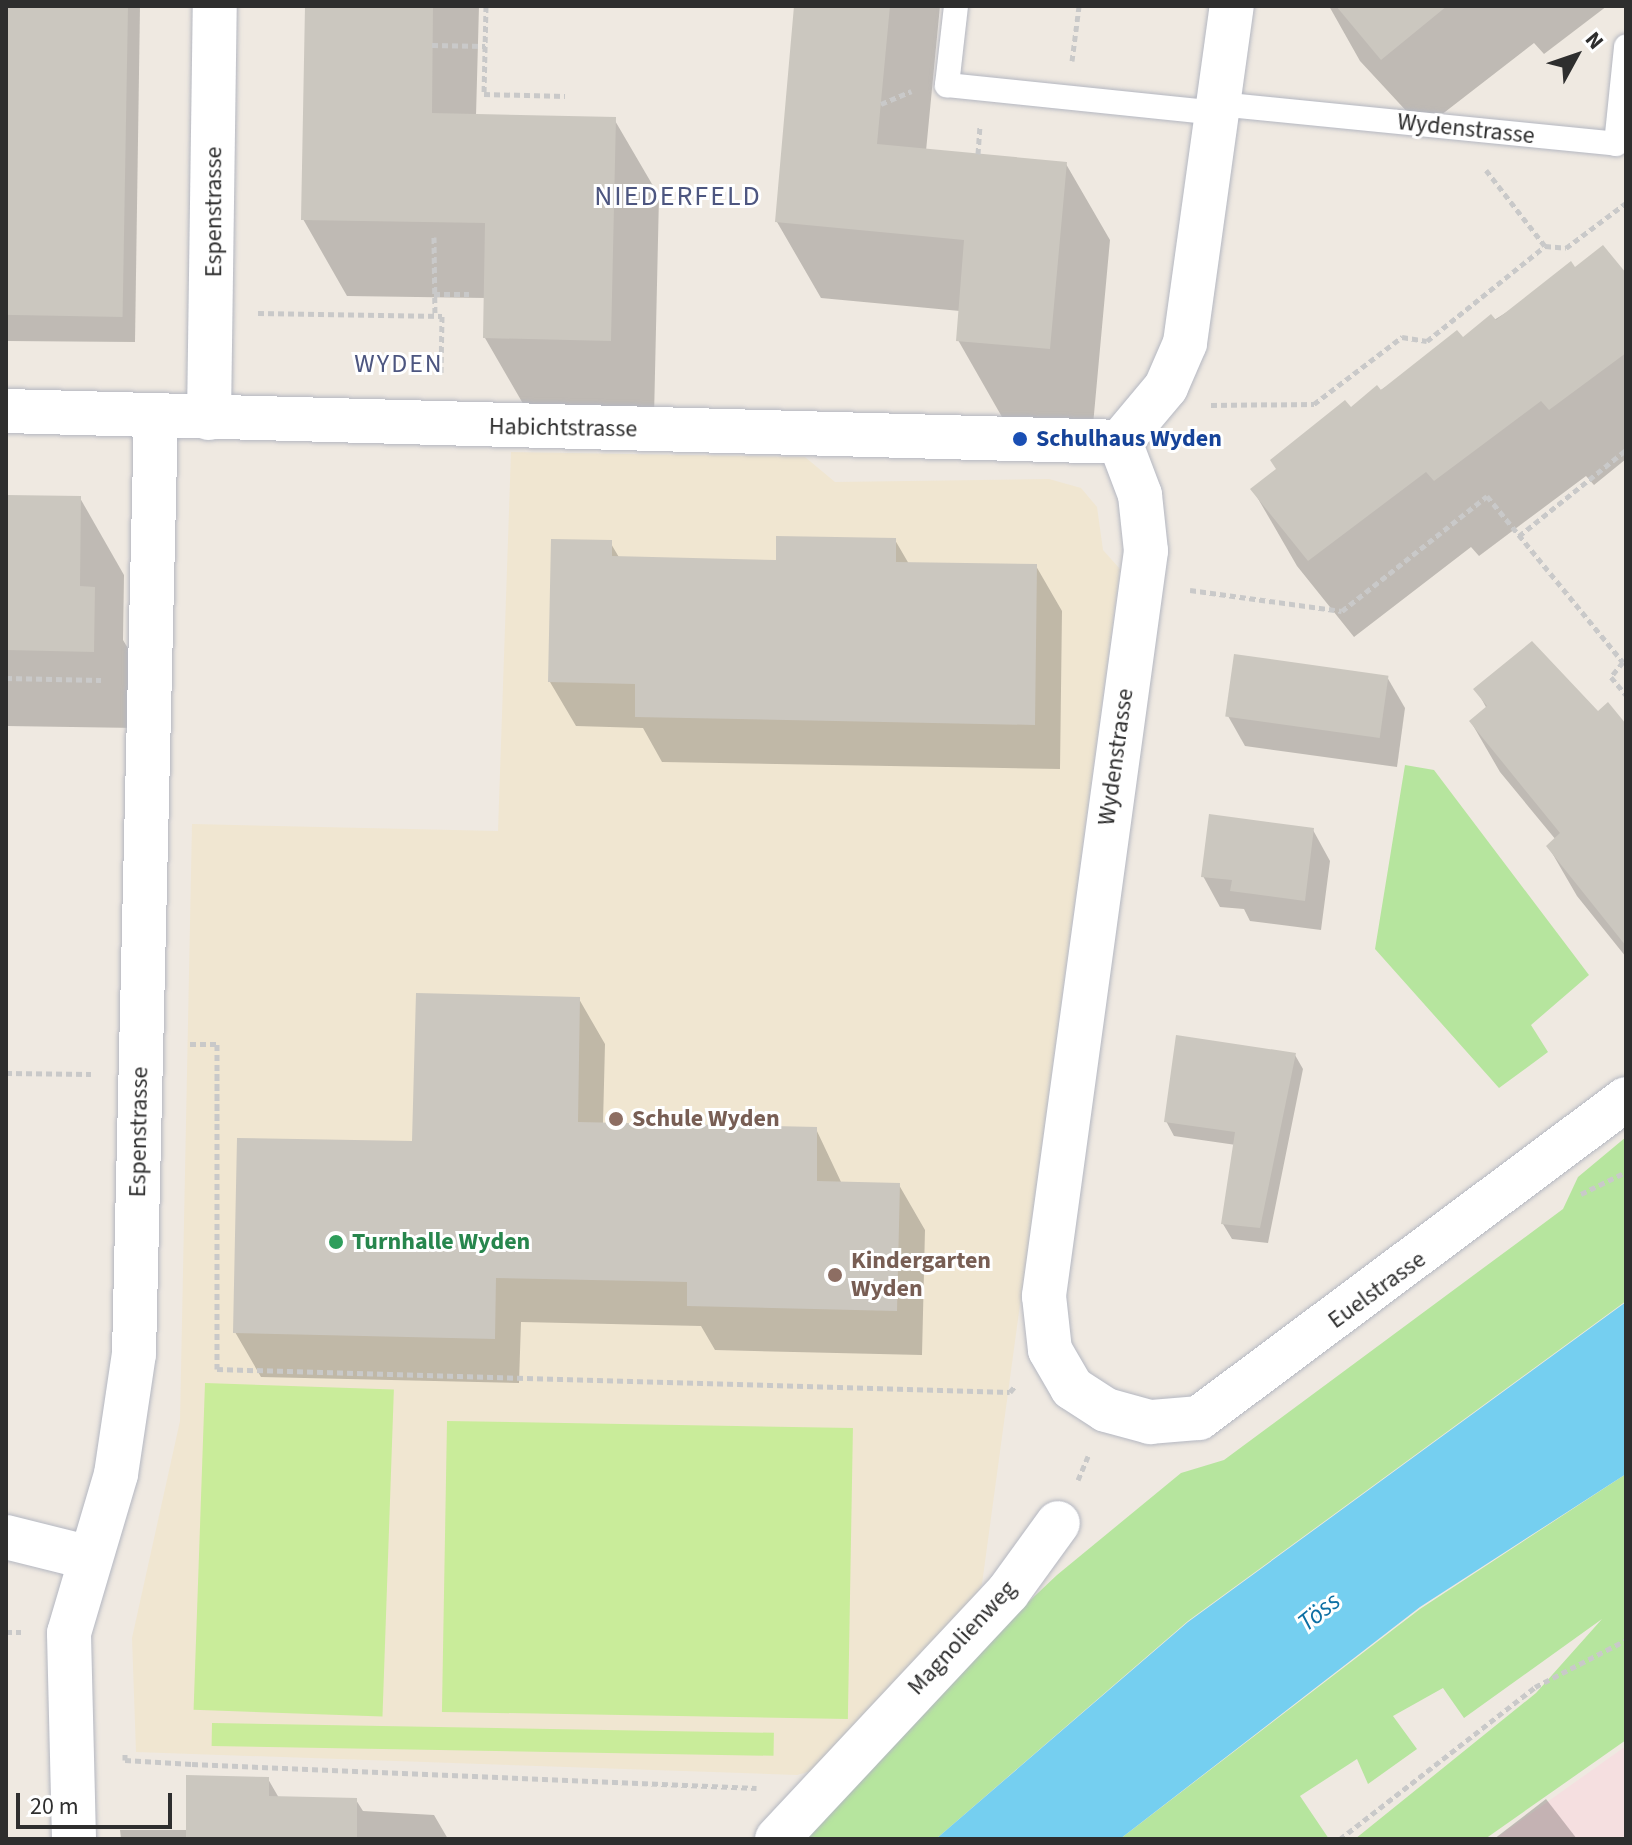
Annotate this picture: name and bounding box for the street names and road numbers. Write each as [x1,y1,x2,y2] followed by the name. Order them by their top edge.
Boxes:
[1396,107,1536,151] street label: Wydenstrasse
[200,147,228,277] street label: Espenstrasse
[489,412,637,444] street label: Habichtstrasse
[1092,687,1140,827] street label: Wydenstrasse
[123,1066,155,1198] street label: Espenstrasse
[1323,1245,1431,1335] street label: Euelstrasse
[902,1575,1022,1701] street label: Magnolienweg

